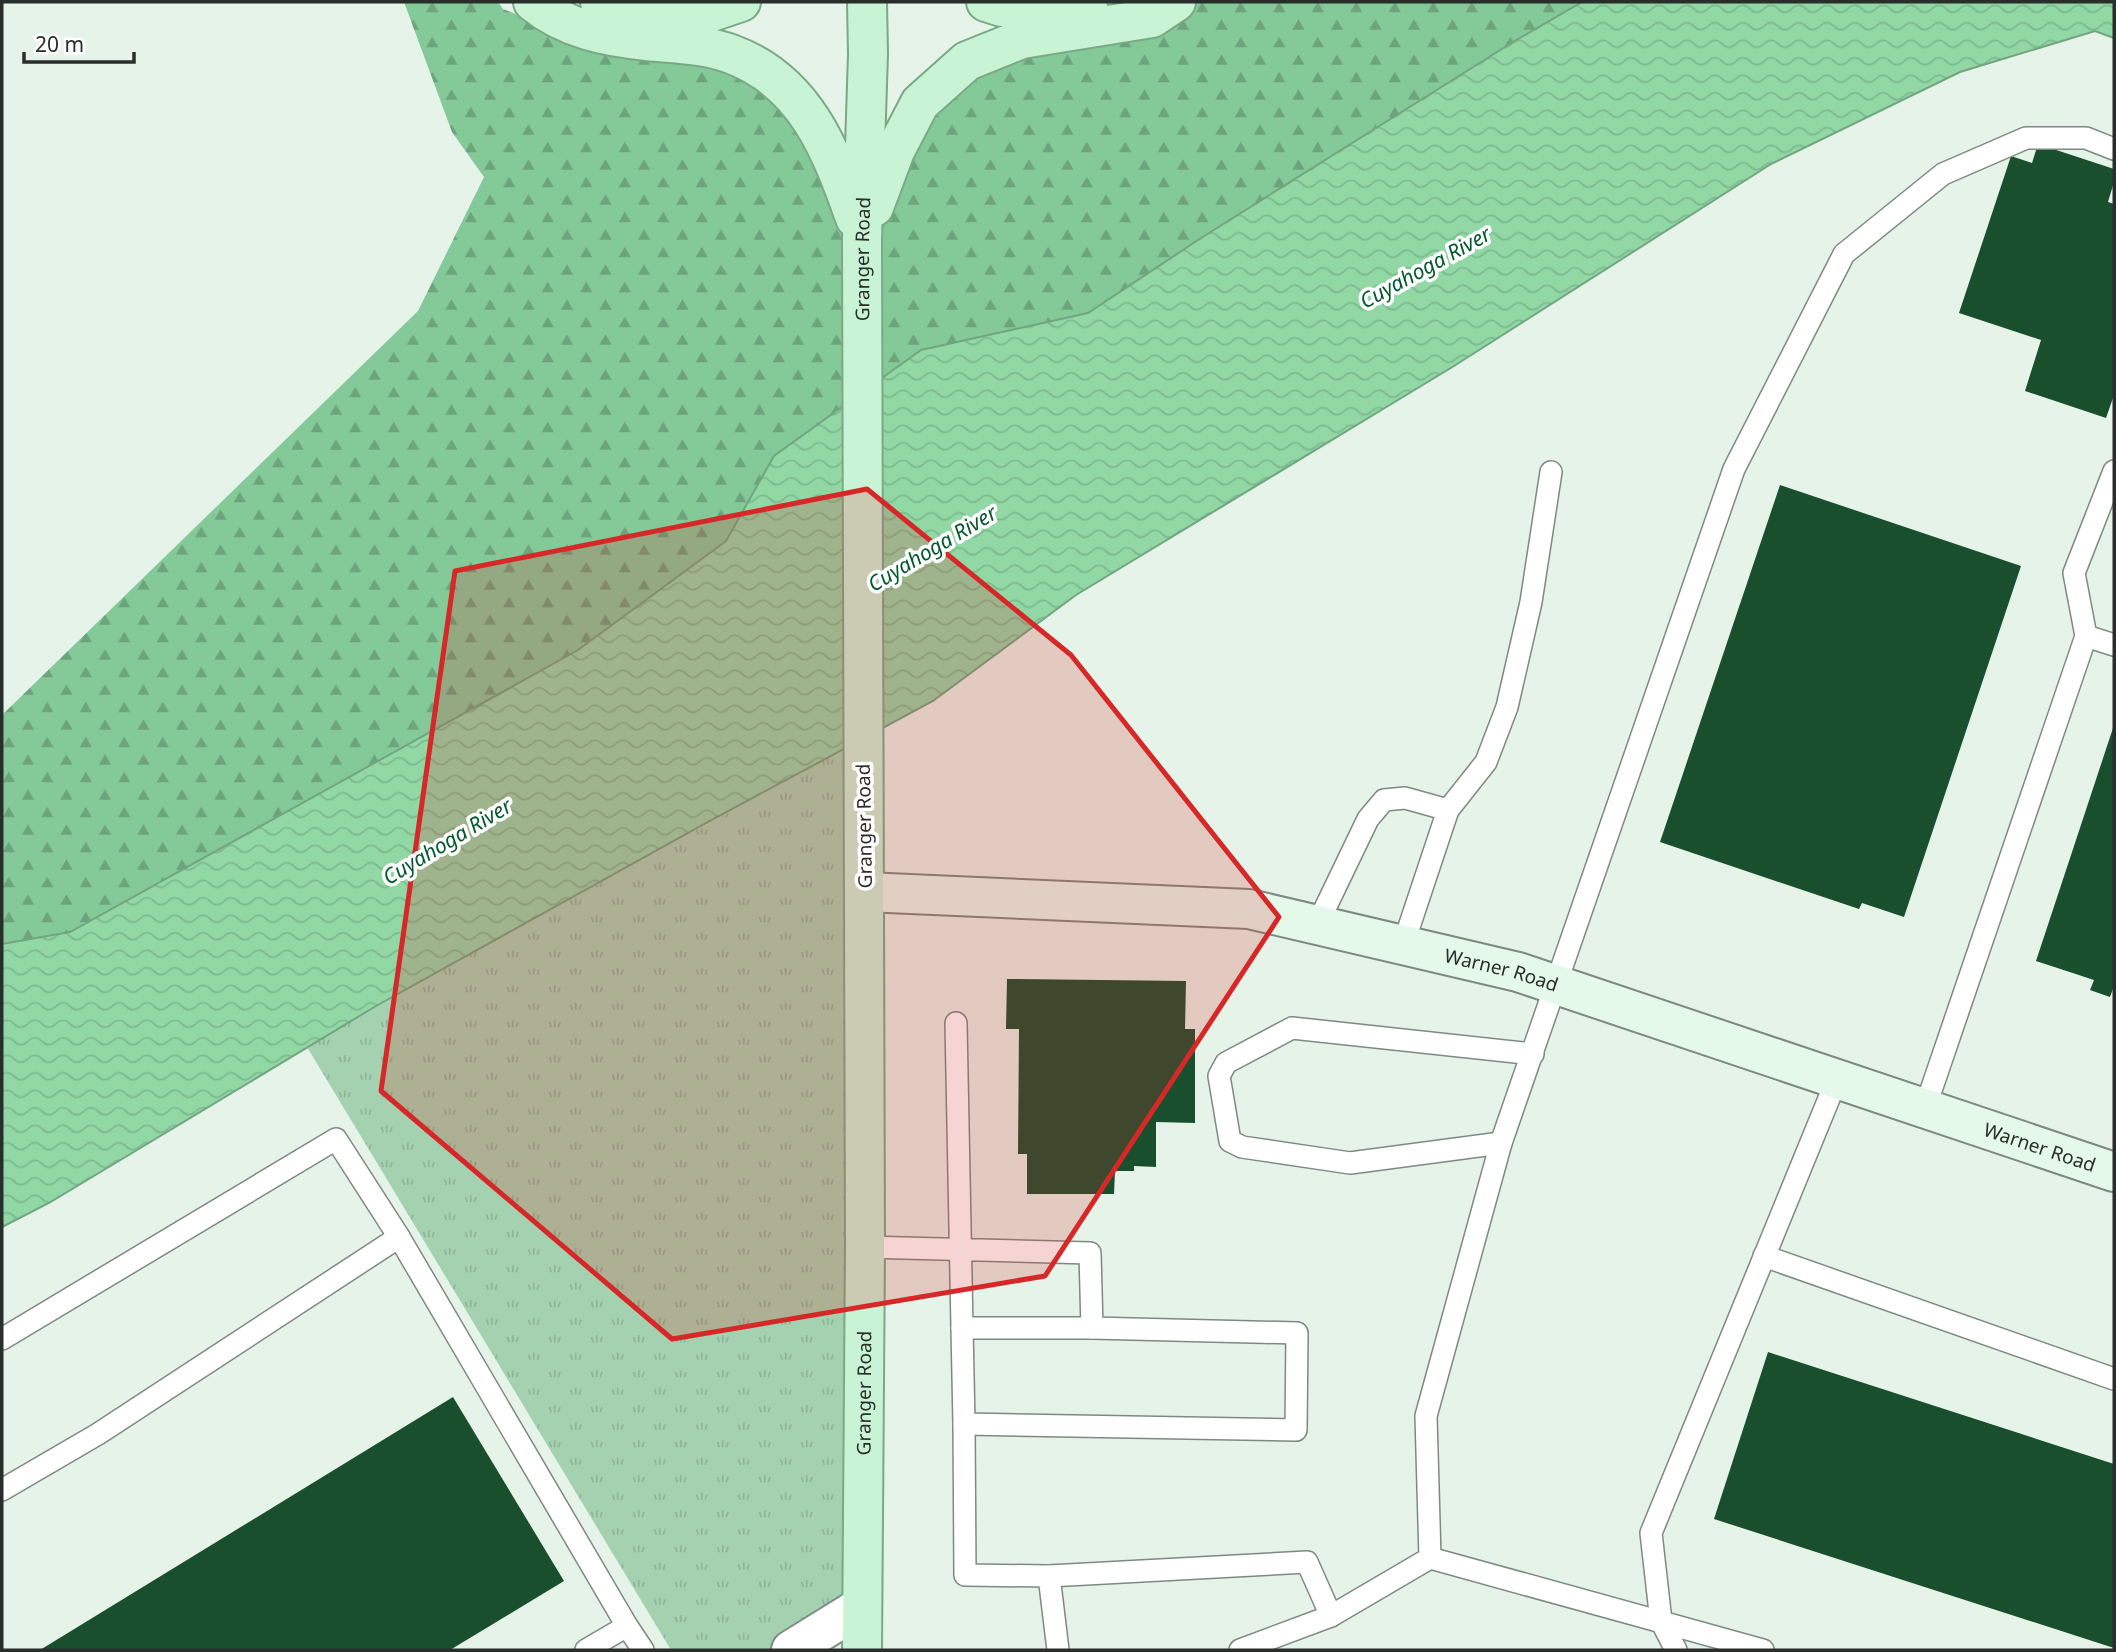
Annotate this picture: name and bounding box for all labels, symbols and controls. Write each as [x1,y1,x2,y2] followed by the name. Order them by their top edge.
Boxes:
[24,21,135,65] scale bar
[35,30,84,58] text: 20 m
[849,196,876,321] street label: Granger Road
[1354,219,1497,315] water label: Cuyahoga River
[862,498,1003,598] water label: Cuyahoga River
[850,764,878,888] street label: Granger Road
[377,791,518,891] water label: Cuyahoga River
[1442,942,1562,998] street label: Warner Road
[1980,1116,2099,1178] street label: Warner Road
[850,1331,877,1455] street label: Granger Road

